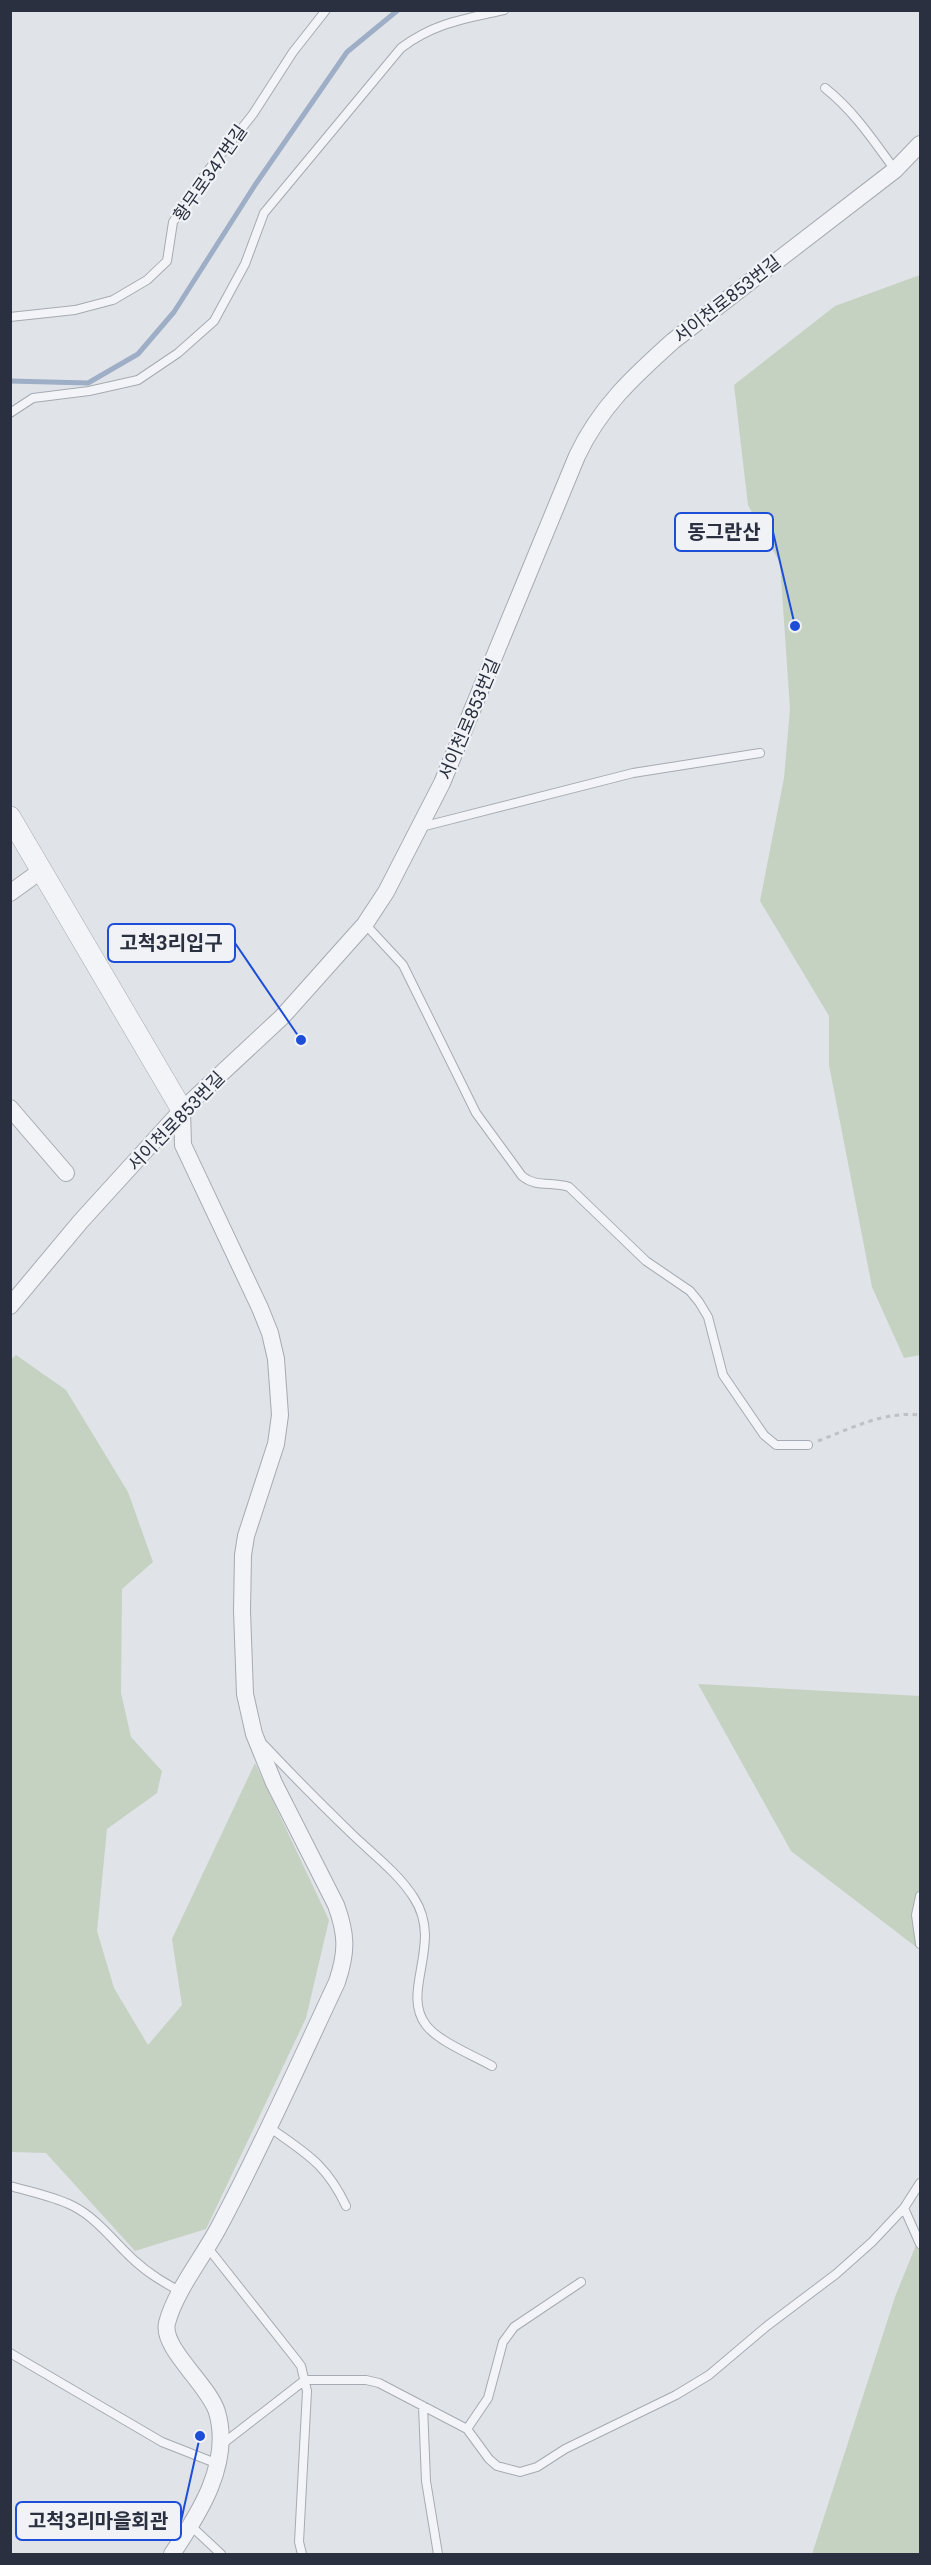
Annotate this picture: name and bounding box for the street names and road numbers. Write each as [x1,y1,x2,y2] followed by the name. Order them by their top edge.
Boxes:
[169,121,251,225] street label: 황무로347번길
[669,251,785,347] street label: 서이천로853번길
[434,655,504,783] street label: 서이천로853번길
[123,1067,229,1175] street label: 서이천로853번길

